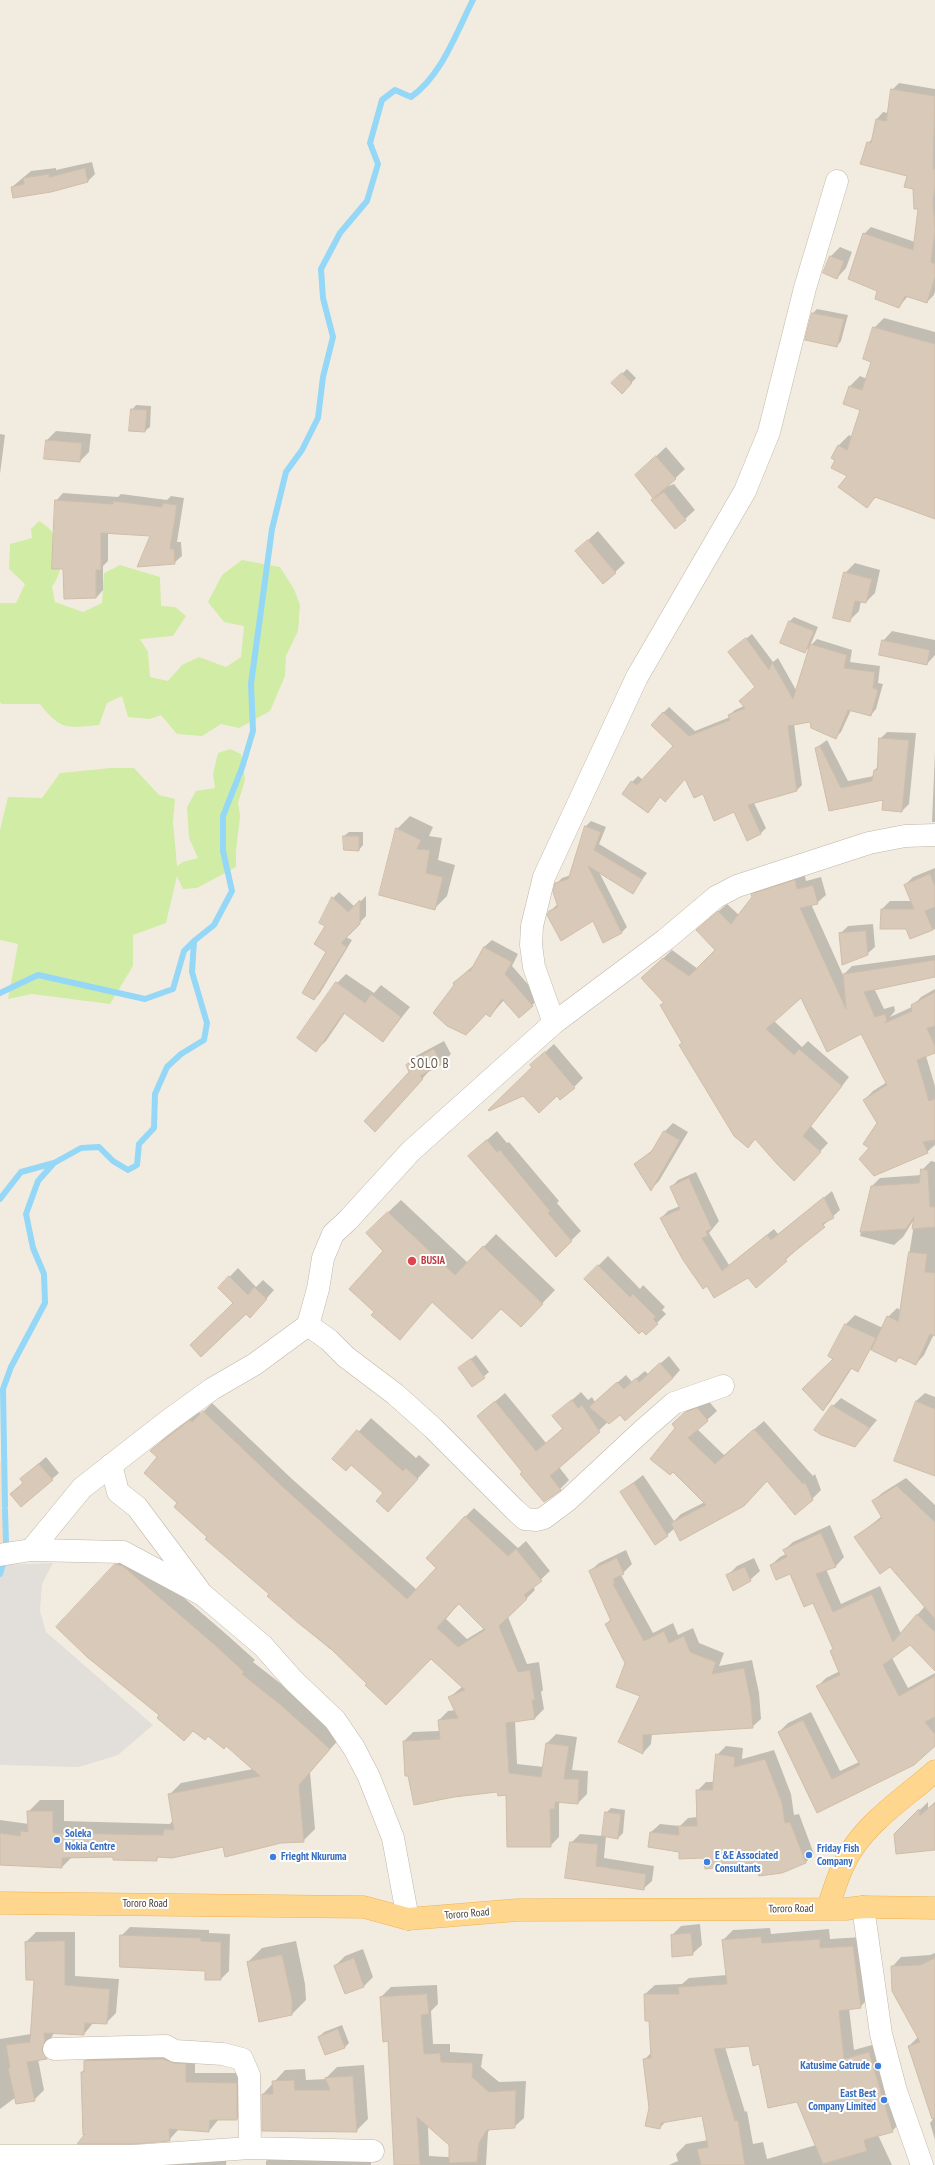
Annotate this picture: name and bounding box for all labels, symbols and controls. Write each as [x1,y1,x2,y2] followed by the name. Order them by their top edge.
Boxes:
[410,1056,450,1072] district label: SOLO B
[421,1254,445,1268] place label: BUSIA
[406,1255,418,1267] marker: BUSIA
[65,1827,115,1853] place label: Soleka Nokia Centre
[52,1835,62,1845] marker: Soleka Nokia Centre
[817,1842,859,1868] place label: Friday Fish Company
[715,1849,778,1875] place label: E &E Associated Consultants
[281,1850,347,1864] place label: Frieght Nkuruma
[804,1850,814,1860] marker: Friday Fish Company
[268,1852,278,1862] marker: Frieght Nkuruma
[702,1857,712,1867] marker: E &E Associated Consultants
[122,1897,168,1911] street label: Tororo Road
[768,1902,814,1916] street label: Tororo Road
[444,1905,490,1923] street label: Tororo Road
[800,2059,870,2073] place label: Katusime Gatrude
[873,2061,883,2071] marker: Katusime Gatrude
[808,2087,876,2113] place label: East Best Company Limited
[879,2095,889,2105] marker: East Best Company Limited

